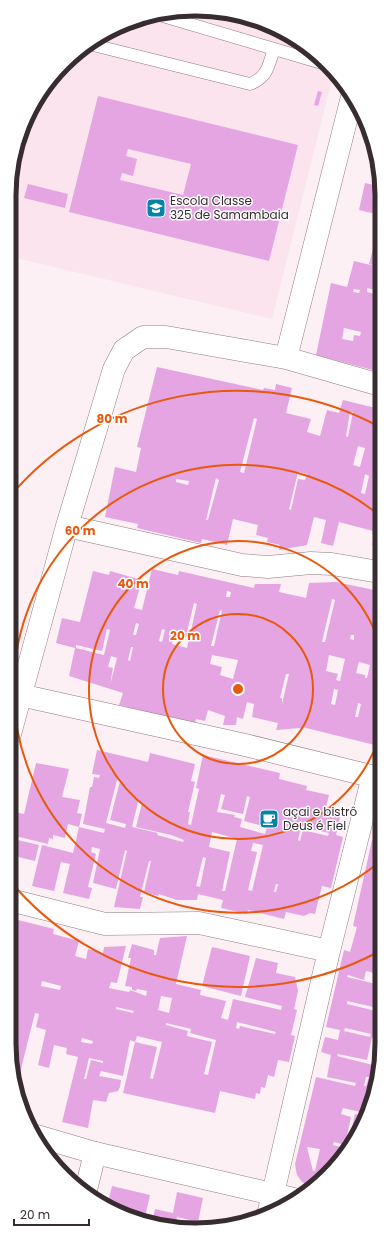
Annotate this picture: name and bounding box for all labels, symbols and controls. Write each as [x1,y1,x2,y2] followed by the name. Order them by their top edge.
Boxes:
[170,192,289,223] place label: Escola Classe 325 de Samambaia
[145,197,167,219] school or university icon: Escola Classe 325 de Samambaia
[97,410,128,427] text: 80 m
[65,522,96,539] text: 60 m
[117,575,149,592] text: 40 m
[170,627,200,644] text: 20 m
[231,682,245,696] centre of rings
[283,803,357,834] place label: açai e bistrô Deus é Fiel
[258,808,280,830] cafe icon: açai e bistrô Deus é Fiel
[14,1201,89,1227] scale bar
[20,1206,50,1223] text: 20 m

